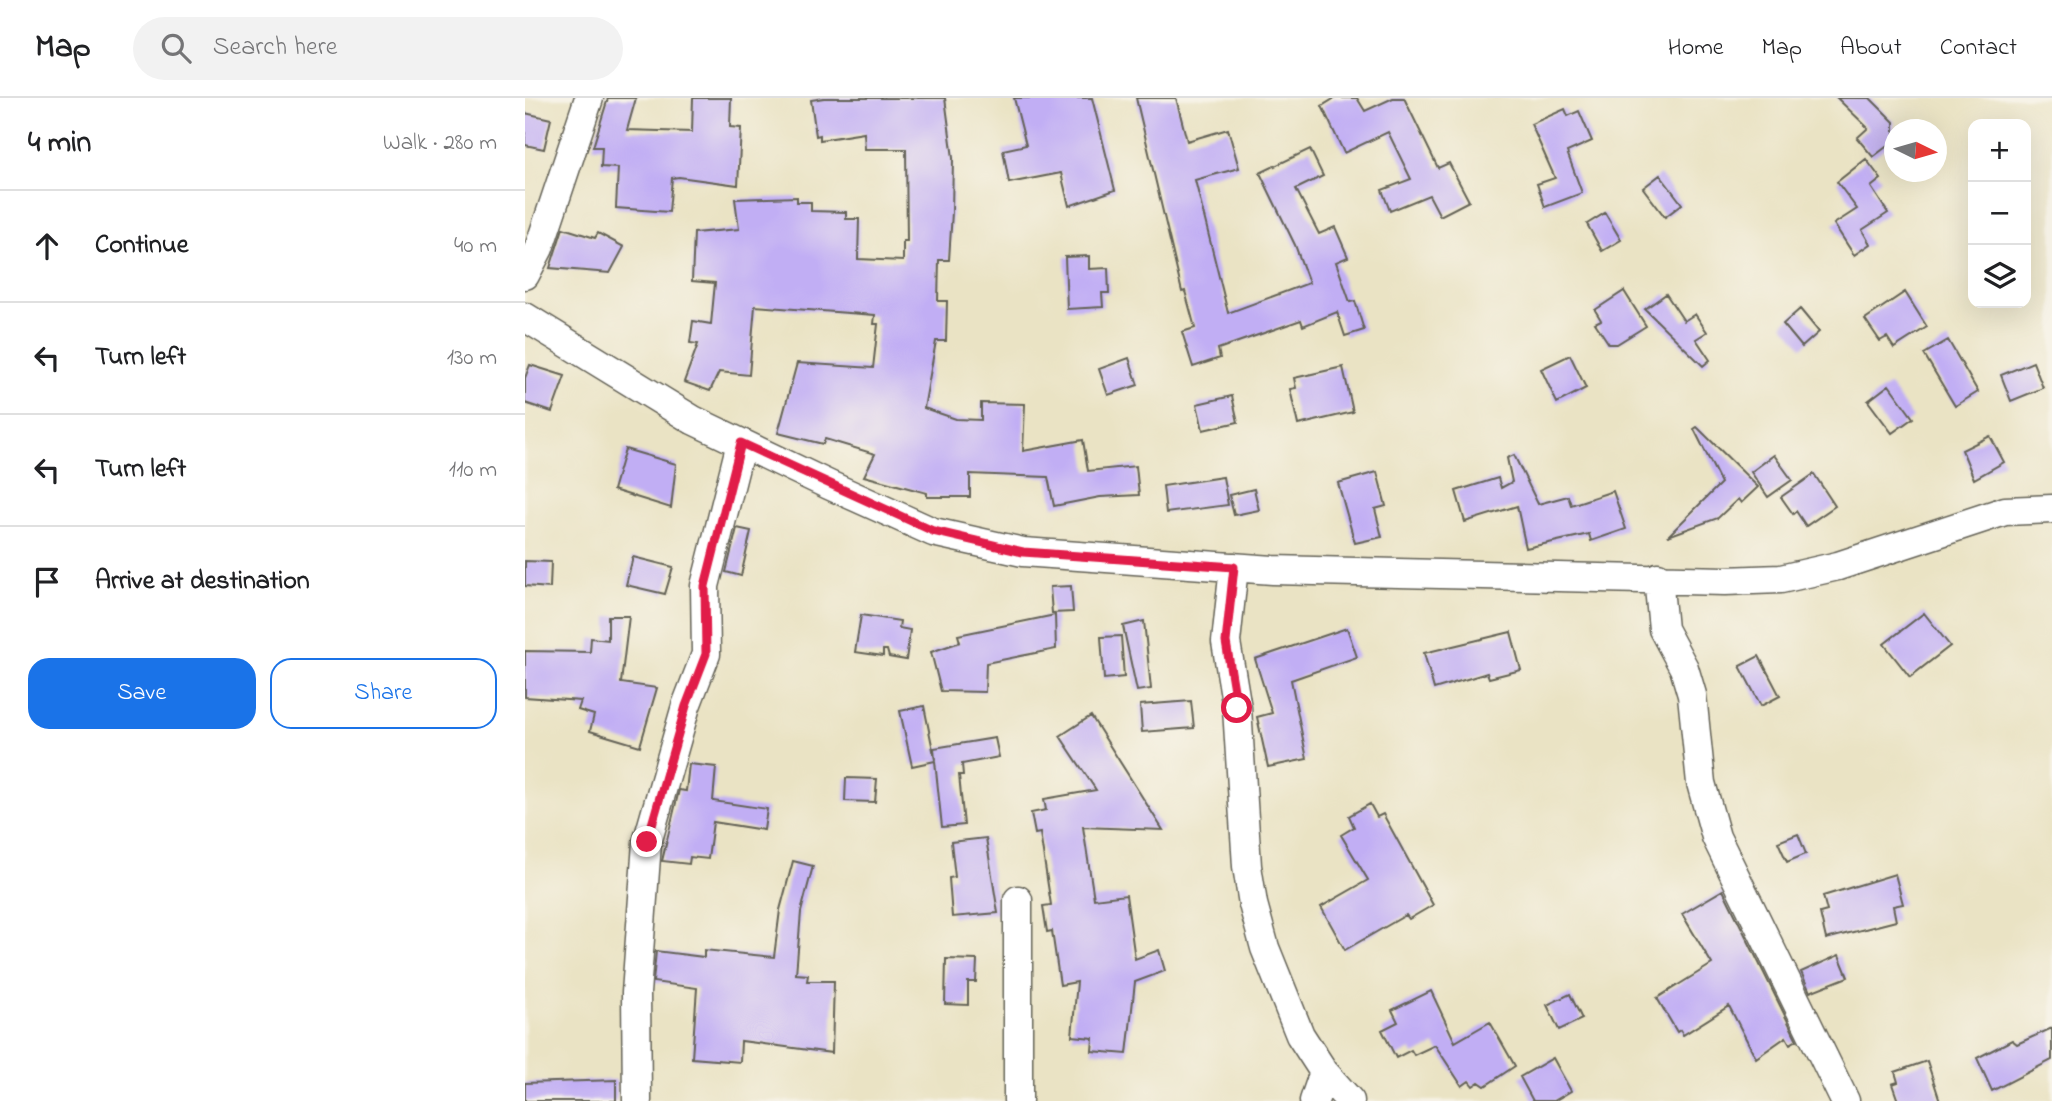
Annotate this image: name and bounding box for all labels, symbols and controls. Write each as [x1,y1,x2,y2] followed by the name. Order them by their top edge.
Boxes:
[133,17,623,80] search box
[35,24,91,72] text: Map
[157,29,195,67] icon: search
[213,29,337,67] text: Search here
[1668,31,1724,66] text: Home
[1762,31,1802,66] text: Map
[1840,31,1902,66] text: About
[1940,31,2017,66] text: Contact
[1884,119,1947,182] north arrow
[1968,119,2031,308] map controls
[1968,119,2031,182] button: +
[28,122,91,166] text: 4 min
[383,127,497,160] text: Walk · 280 m
[1968,182,2031,245] button: −
[28,227,66,265] icon: ahead
[95,227,188,265] text: Continue
[454,230,497,263] text: 40 m
[1968,245,2031,308] button: layers
[28,339,66,377] icon: left
[95,339,186,377] text: Turn left
[447,342,497,375] text: 130 m
[28,451,66,489] icon: left
[95,451,186,489] text: Turn left
[449,454,497,487] text: 110 m
[28,563,66,601] icon: arrive
[95,563,310,601] text: Arrive at destination
[28,658,256,729] button: Save
[270,658,497,729] button: Share
[1221,692,1252,723] route start
[631,826,662,857] route end

